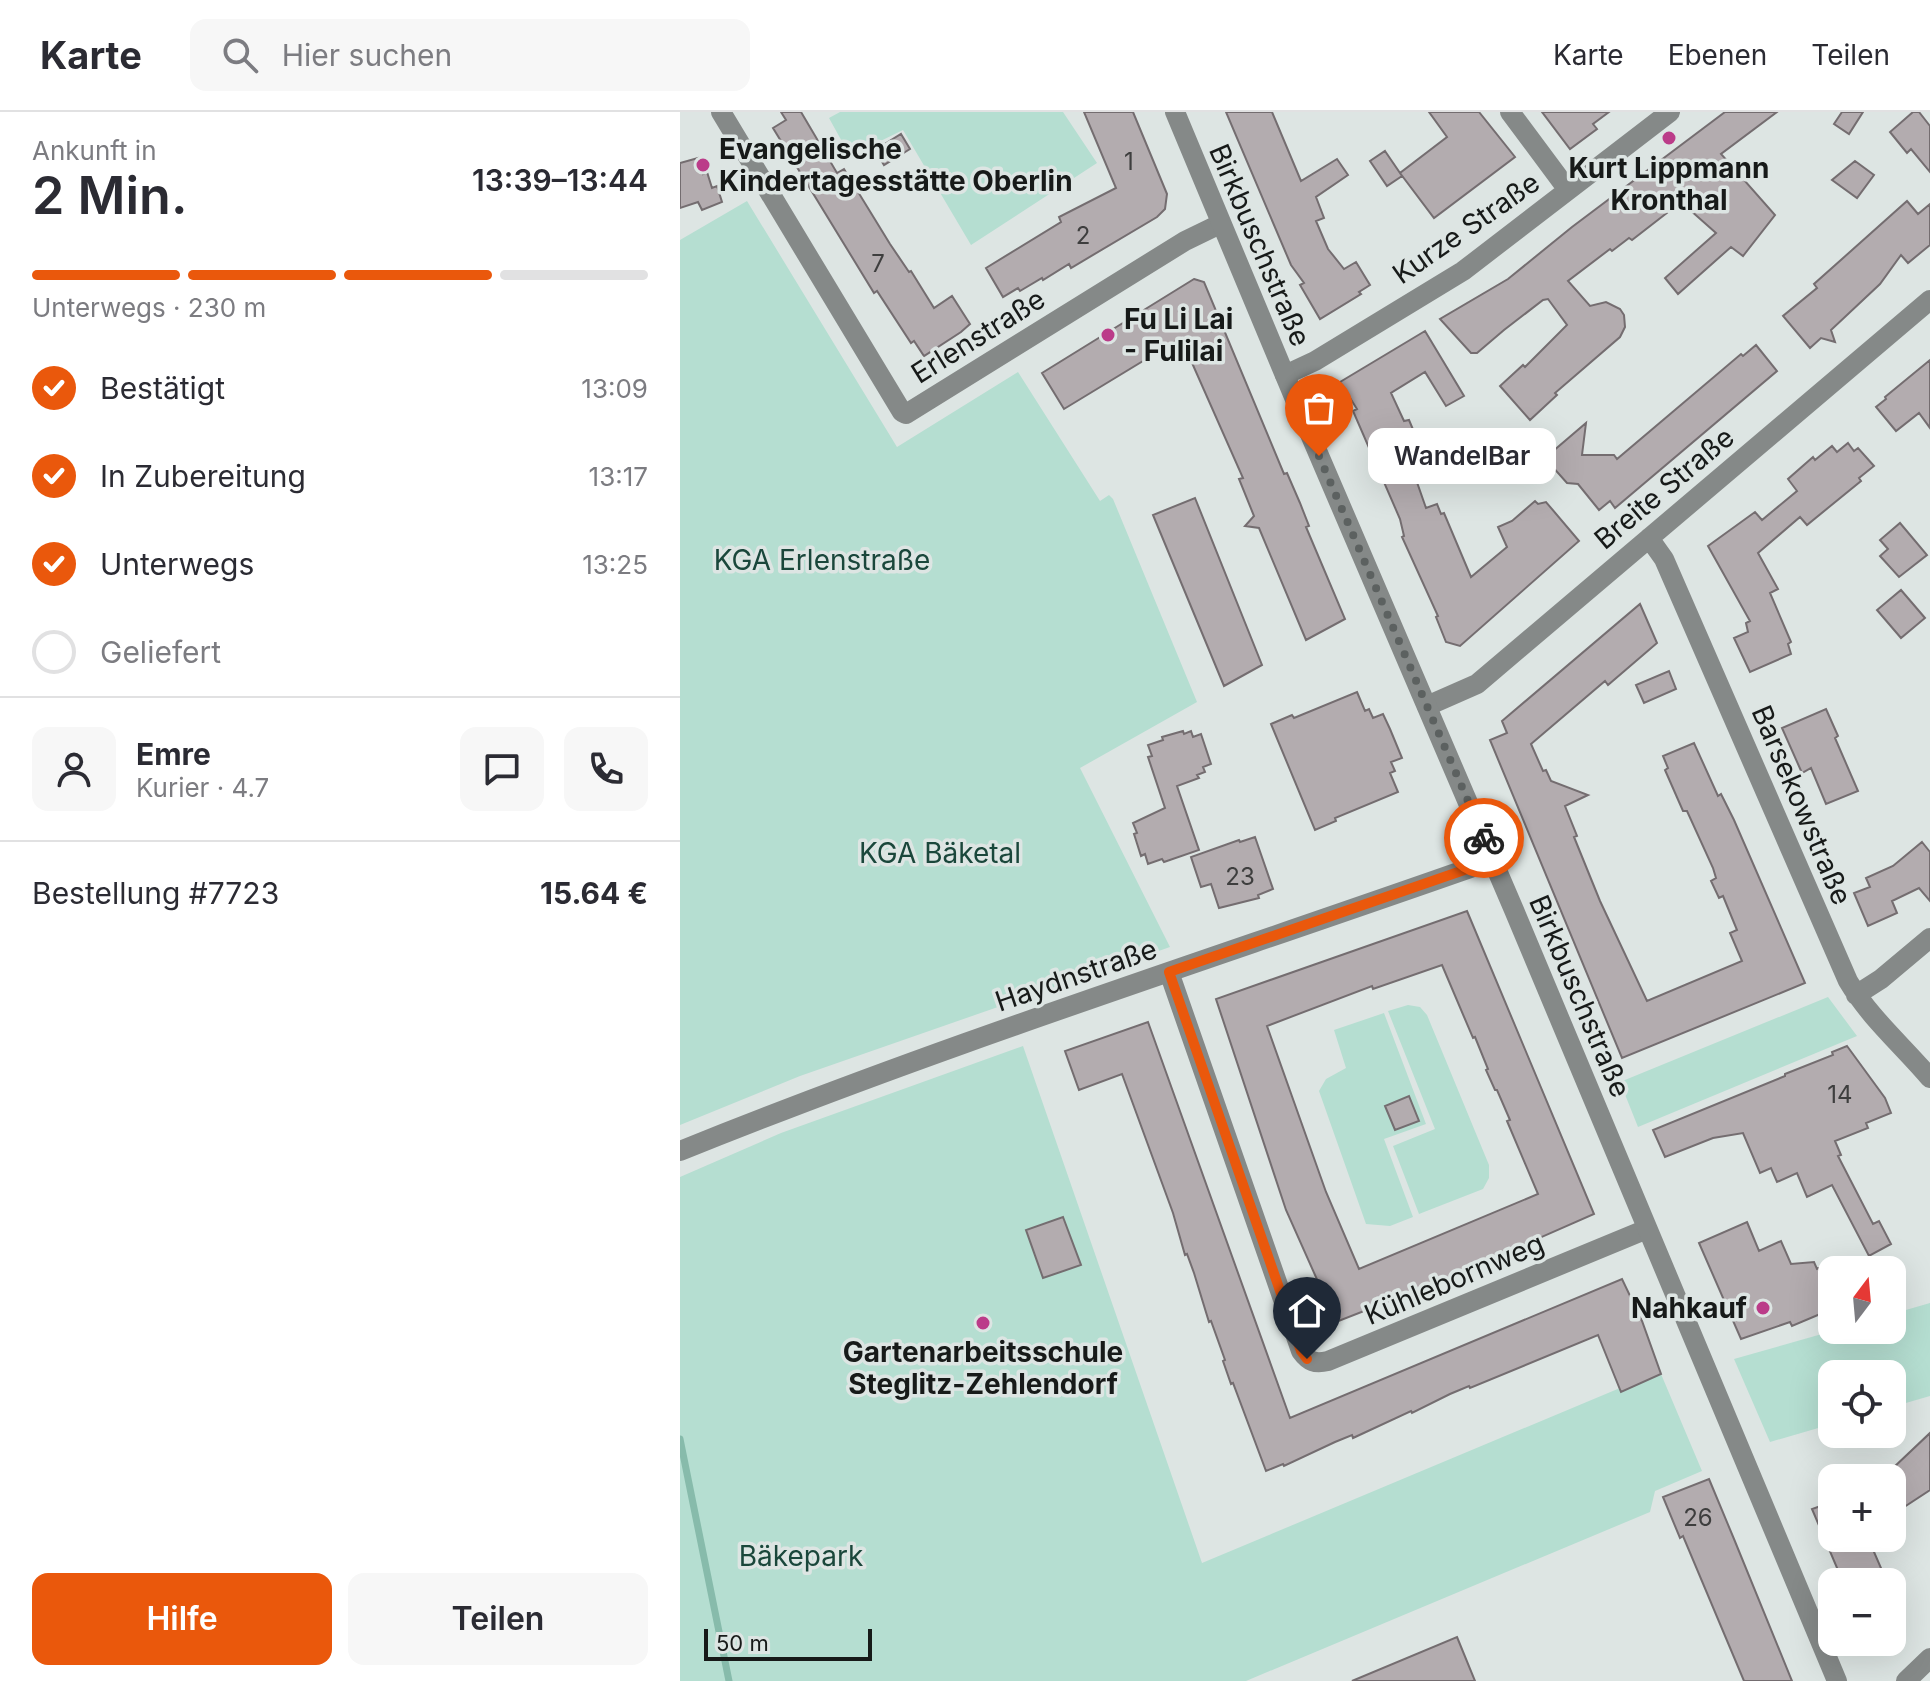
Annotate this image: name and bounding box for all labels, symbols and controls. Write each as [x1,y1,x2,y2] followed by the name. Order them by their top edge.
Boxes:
[190,19,750,91] search box
[40,32,142,78] text: Karte
[218,33,262,77] icon: search
[282,37,452,73] text: Hier suchen
[1553,38,1624,72] text: Karte
[1668,38,1767,72] text: Ebenen
[1811,38,1890,72] text: Teilen
[1660,129,1678,147] marker: Kurt Lippmann Kronthal
[719,132,1073,198] place label: Evangelische Kindertagesstätte Oberlin
[32,135,157,166] text: Ankunft in
[1202,139,1318,351] street label: Birkbuschstraße
[1124,147,1134,176] house number: 1
[1569,151,1769,217] place label: Kurt Lippmann Kronthal
[694,156,712,174] marker: Evangelische Kindertagesstätte Oberlin
[472,162,648,198] text: 13:39–13:44
[32,164,187,227] text: 2 Min.
[1386,165,1546,291] street label: Kurze Straße
[1076,221,1090,250] house number: 2
[871,249,885,278] house number: 7
[905,282,1051,390] street label: Erlenstraße
[32,292,266,323] text: Unterwegs · 230 m
[1124,302,1233,368] place label: Fu Li Lai - Fulilai
[1099,326,1117,344] marker: Fu Li Lai - Fulilai
[32,366,76,410] icon: check
[100,370,225,406] text: Bestätigt
[581,373,648,404] text: 13:09
[1285,374,1353,456] pin
[1297,386,1341,430] icon: bag
[1587,420,1741,556] street label: Breite Straße
[1367,428,1555,484] callout: WandelBar
[1394,440,1530,471] text: WandelBar
[32,454,76,498] icon: check
[100,458,306,494] text: In Zubereitung
[589,461,648,492] text: 13:17
[32,542,76,586] icon: check
[714,543,930,577] park label: KGA Erlenstraße
[100,546,254,582] text: Unterwegs
[582,549,648,580] text: 13:25
[100,634,221,670] text: Geliefert
[1745,700,1859,910] street label: Barsekowstraße
[32,727,116,811] button: person
[460,727,544,811] button: chat
[564,727,648,811] button: phone
[136,736,211,772] text: Emre
[136,772,269,803] text: Kurier · 4.7
[1444,798,1524,878] courier
[1462,816,1506,860] icon: bike
[859,836,1021,870] park label: KGA Bäketal
[1225,862,1255,891] house number: 23
[32,875,279,911] text: Bestellung #7723
[540,875,648,911] text: 15.64 €
[1522,890,1638,1102] street label: Birkbuschstraße
[991,931,1161,1019] street label: Haydnstraße
[1827,1080,1853,1109] house number: 14
[1359,1226,1549,1332] street label: Kühlebornweg
[1818,1256,1906,1344] north arrow
[1818,1256,1906,1656] map controls
[1273,1277,1341,1359] pin
[1285,1289,1329,1333] icon: home
[1631,1291,1747,1325] place label: Nahkauf
[1754,1299,1772,1317] marker: Nahkauf
[974,1314,992,1332] marker: Gartenarbeitsschule Steglitz-Zehlendorf
[843,1335,1123,1401] place label: Gartenarbeitsschule Steglitz-Zehlendorf
[1818,1360,1906,1448] button: locate
[1818,1464,1906,1552] button: +
[1683,1503,1713,1532] house number: 26
[739,1539,863,1573] park label: Bäkepark
[1818,1568,1906,1656] button: −
[32,1573,332,1665] button: Hilfe
[348,1573,648,1665] button: Teilen
[704,1625,872,1661] scale bar
[716,1630,769,1656] text: 50 m

